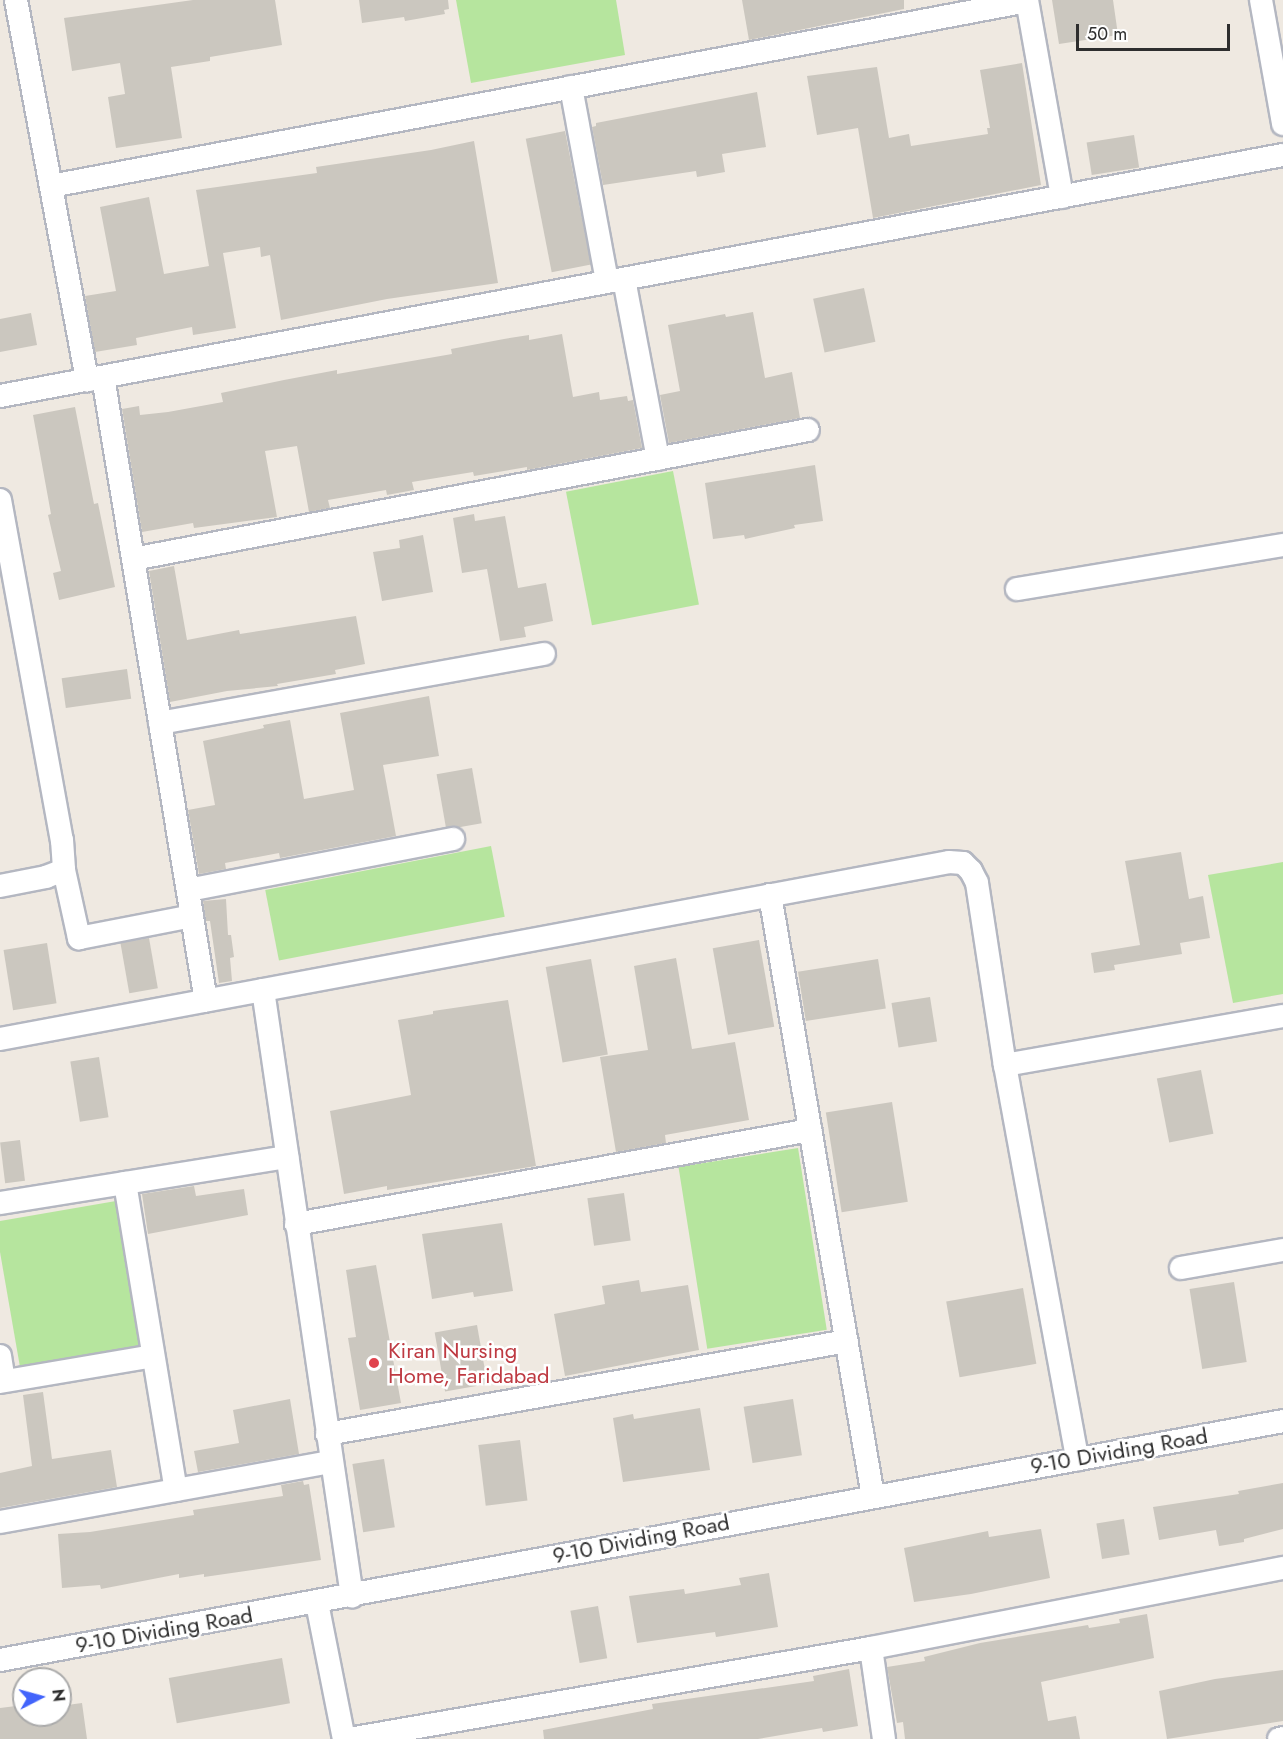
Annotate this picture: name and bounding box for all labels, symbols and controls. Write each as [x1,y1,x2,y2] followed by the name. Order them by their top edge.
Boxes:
[1079,12,1234,50] scale bar
[1087,21,1127,47] text: 50 m
[388,1337,549,1388] place label: Kiran Nursing Home, Faridabad
[365,1354,383,1372] marker: Kiran Nursing Home, Faridabad
[1028,1422,1210,1480] street label: 9-10 Dividing Road
[550,1509,732,1569] street label: 9-10 Dividing Road
[73,1601,255,1659] street label: 9-10 Dividing Road
[12,1667,72,1727] north arrow
[46,1688,71,1703] text: N

